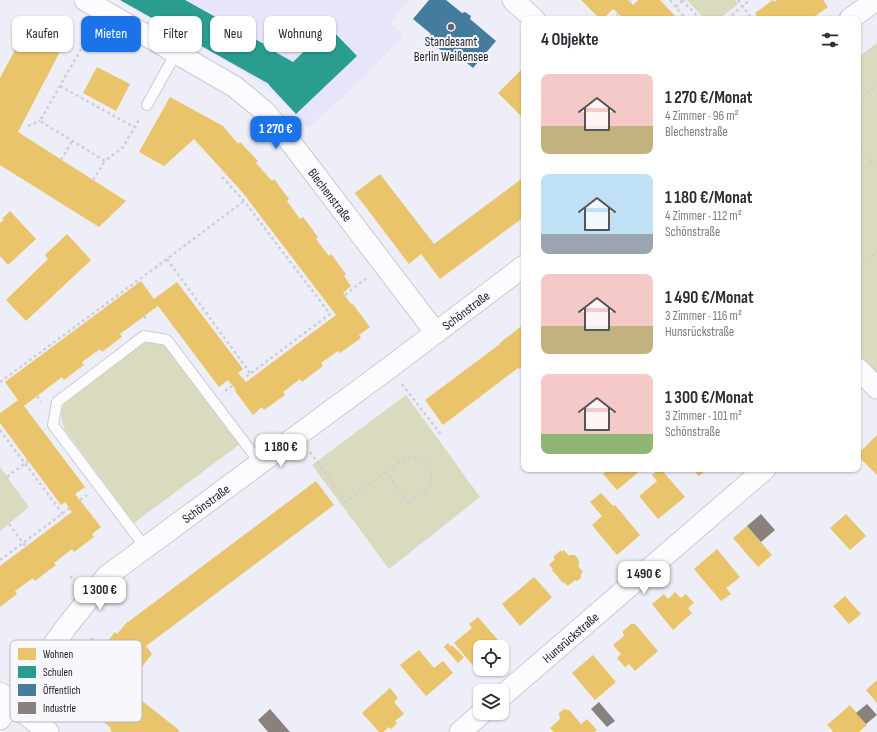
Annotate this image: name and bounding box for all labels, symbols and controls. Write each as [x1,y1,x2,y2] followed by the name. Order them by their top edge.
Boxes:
[12,16,73,52] chip: Kaufen
[81,16,141,52] chip: Mieten
[149,16,202,52] chip: Filter
[210,16,256,52] chip: Neu
[264,16,336,52] chip: Wohnung
[446,22,456,32] marker: Standesamt Berlin Weißensee
[819,29,841,51] icon: filters
[541,30,598,50] text: 4 Objekte
[414,34,488,65] place label: Standesamt Berlin Weißensee
[665,88,752,108] text: 1 270 €/Monat
[573,90,621,138] icon: home
[665,108,739,124] text: 4 Zimmer · 96 m²
[239,116,313,150] pin: 1 270 €
[259,121,293,137] text: 1 270 €
[665,124,728,140] text: Blechenstraße
[304,165,355,225] street label: Blechenstraße
[665,188,752,208] text: 1 180 €/Monat
[573,190,621,238] icon: home
[665,208,742,224] text: 4 Zimmer · 112 m²
[665,224,720,240] text: Schönstraße
[439,288,493,334] street label: Schönstraße
[665,288,754,308] text: 1 490 €/Monat
[573,290,621,338] icon: home
[665,308,742,324] text: 3 Zimmer · 116 m²
[665,324,734,340] text: Hunsrückstraße
[665,388,753,408] text: 1 300 €/Monat
[573,390,621,438] icon: home
[665,408,742,424] text: 3 Zimmer · 101 m²
[665,424,720,440] text: Schönstraße
[244,434,318,468] pin: 1 180 €
[264,439,298,455] text: 1 180 €
[179,481,233,527] street label: Schönstraße
[607,561,681,595] pin: 1 490 €
[627,566,661,582] text: 1 490 €
[63,577,137,611] pin: 1 300 €
[83,582,117,598] text: 1 300 €
[539,609,602,667] street label: Hunsrückstraße
[10,640,142,722] legend
[473,640,509,720] map controls
[473,640,509,676] button: locate
[43,648,73,661] text: Wohnen
[43,666,73,679] text: Schulen
[43,684,81,697] text: Öffentlich
[473,684,509,720] button: layers
[43,702,76,715] text: Industrie

